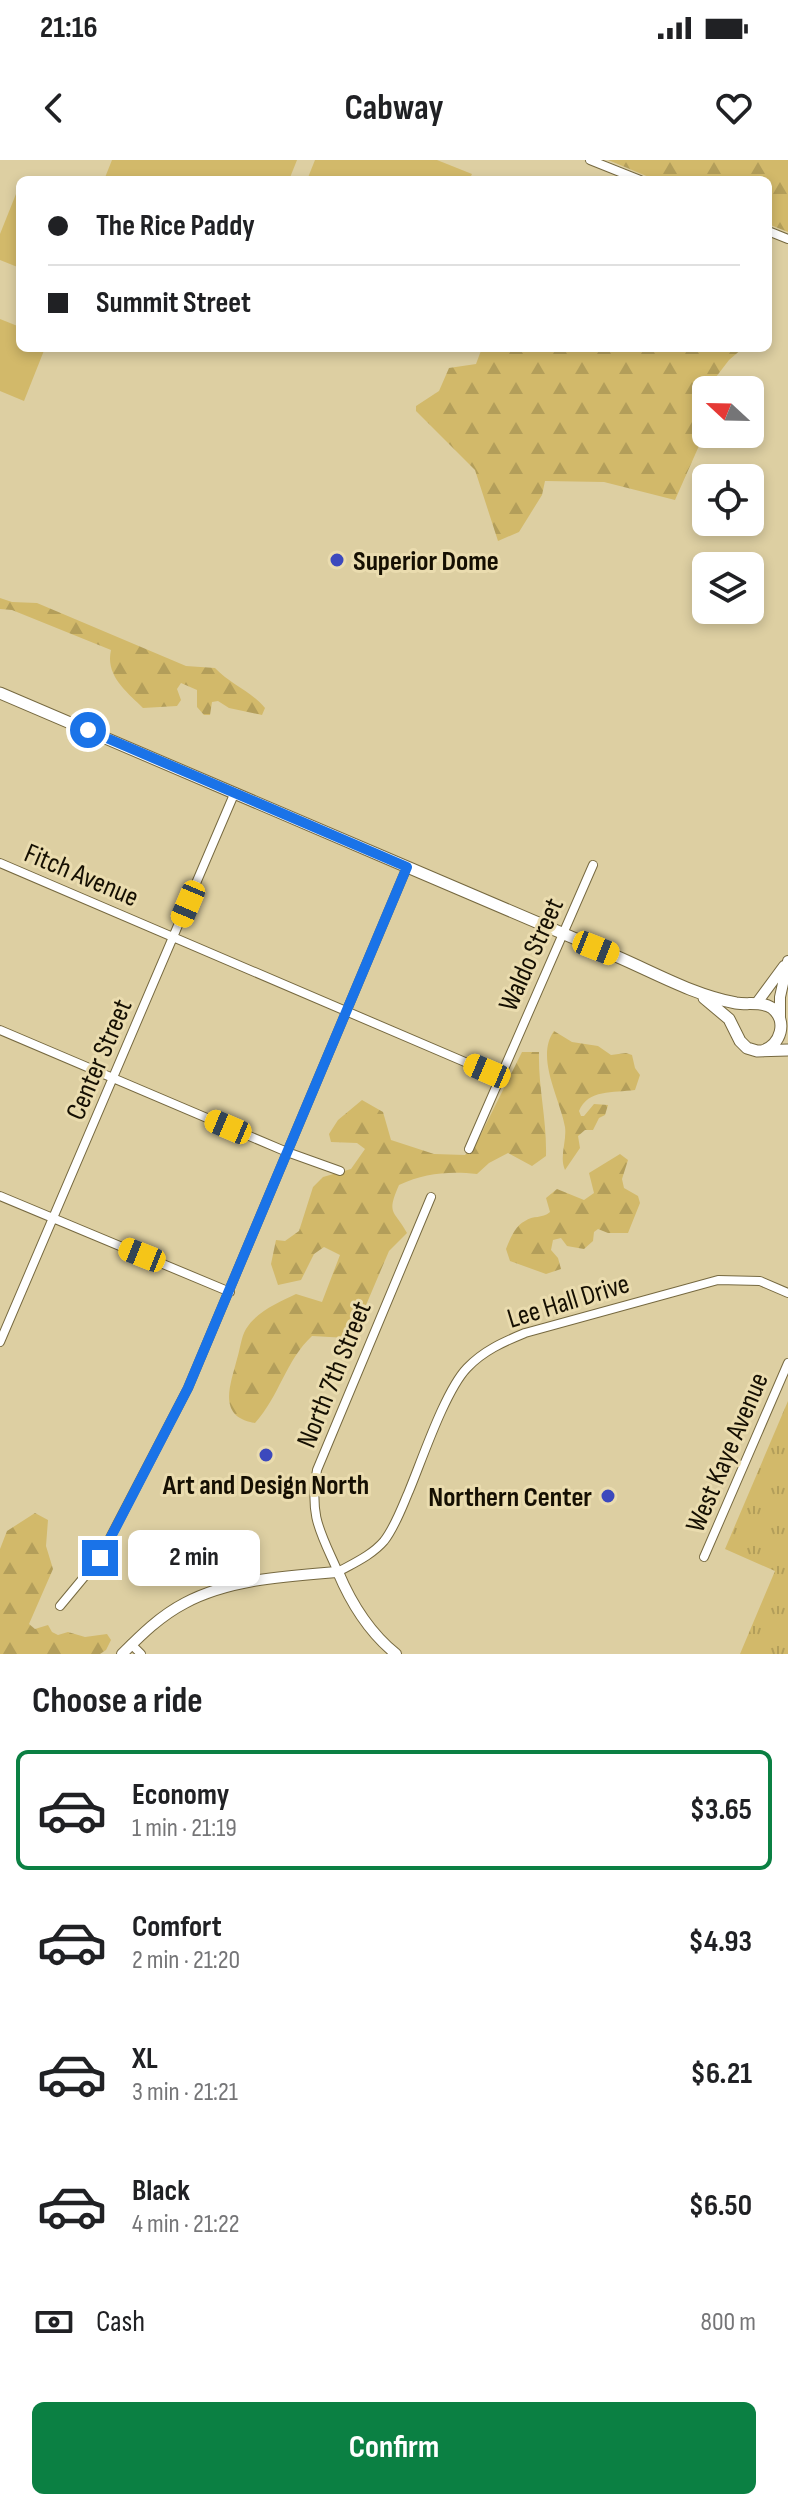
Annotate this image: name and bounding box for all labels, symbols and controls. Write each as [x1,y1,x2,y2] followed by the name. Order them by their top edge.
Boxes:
[40,10,98,46] text: 21:16
[32,86,76,130] icon: back
[712,86,756,130] icon: heart
[344,87,444,130] text: Cabway
[96,208,255,244] text: The Rice Paddy
[96,285,251,321] text: Summit Street
[692,376,764,448] north arrow
[692,376,764,624] map controls
[692,464,764,536] button: locate
[353,545,499,578] place label: Superior Dome
[328,551,346,569] marker: Superior Dome
[692,552,764,624] button: layers
[70,712,106,748] route start
[19,837,143,914] street label: Fitch Avenue
[168,877,208,931] car
[492,893,571,1016] street label: Waldo Street
[569,928,623,968] car
[59,994,140,1125] street label: Center Street
[460,1051,514,1091] car
[201,1107,255,1147] car
[115,1235,169,1275] car
[503,1267,633,1336] street label: Lee Hall Drive
[290,1297,379,1452] street label: North 7th Street
[679,1368,776,1537] street label: West Kaye Avenue
[257,1446,275,1464] marker: Art and Design North
[162,1469,369,1502] place label: Art and Design North
[428,1481,592,1514] place label: Northern Center
[599,1487,617,1505] marker: Northern Center
[128,1530,260,1586] callout: 2 min
[82,1540,118,1576] route end
[169,1542,219,1573] text: 2 min
[32,1680,203,1723] text: Choose a ride
[36,1774,108,1846] icon: car
[132,1777,229,1813] text: Economy
[690,1792,752,1828] text: $3.65
[132,1813,237,1844] text: 1 min · 21:19
[36,1906,108,1978] icon: car
[132,1909,222,1945] text: Comfort
[689,1924,752,1960] text: $4.93
[132,1945,240,1976] text: 2 min · 21:20
[36,2038,108,2110] icon: car
[132,2041,158,2077] text: XL
[691,2056,752,2092] text: $6.21
[132,2077,238,2108] text: 3 min · 21:21
[36,2170,108,2242] icon: car
[132,2173,190,2209] text: Black
[689,2188,752,2224] text: $6.50
[132,2209,239,2240] text: 4 min · 21:22
[32,2300,76,2344] icon: cash
[96,2304,145,2340] text: Cash
[701,2307,756,2338] text: 800 m
[32,2402,756,2494] button: Confirm

